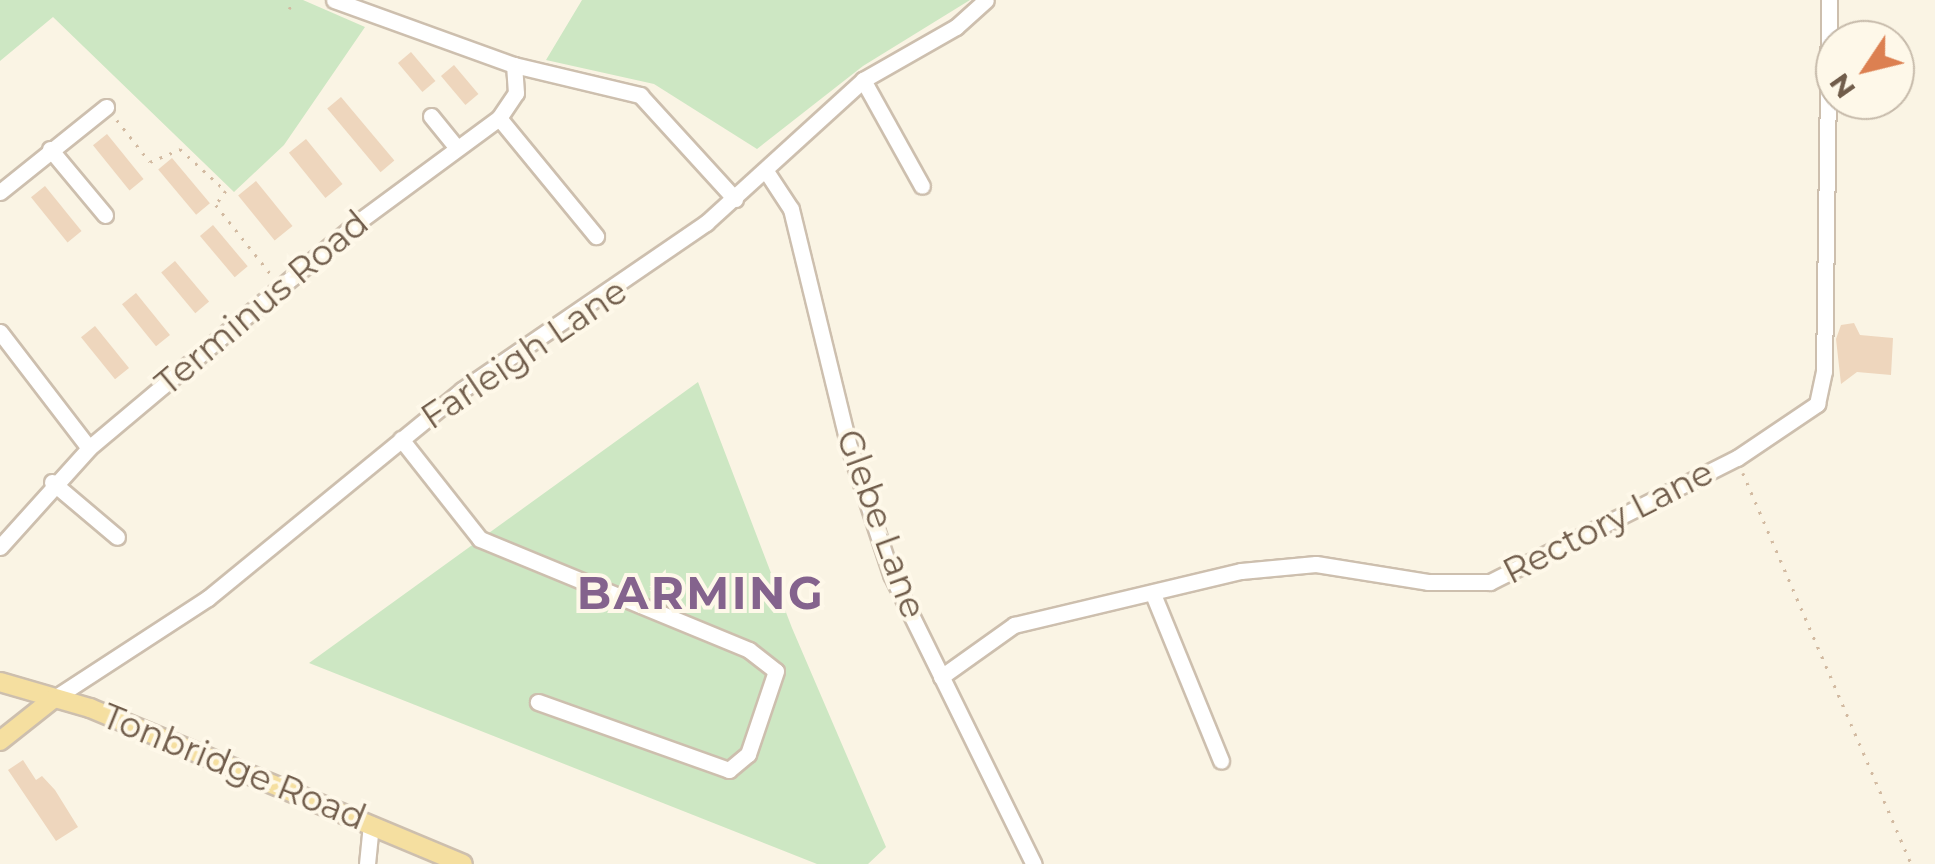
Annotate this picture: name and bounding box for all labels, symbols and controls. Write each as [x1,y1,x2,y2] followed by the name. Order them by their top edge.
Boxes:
[1815,20,1915,120] north arrow
[1822,67,1862,105] text: N
[147,202,377,404] street label: Terminus Road
[413,270,635,438] street label: Farleigh Lane
[827,424,935,624] street label: Glebe Lane
[1496,451,1720,593] street label: Rectory Lane
[577,566,825,620] district label: BARMING
[96,695,372,839] street label: Tonbridge Road

